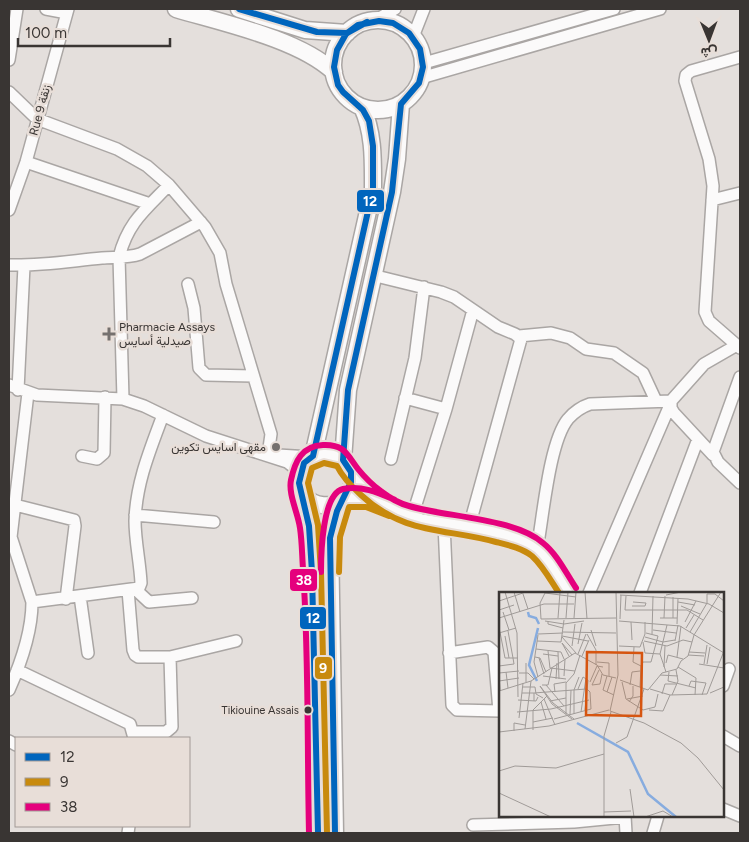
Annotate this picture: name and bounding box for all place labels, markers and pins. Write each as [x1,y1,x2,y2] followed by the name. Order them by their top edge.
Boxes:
[119,320,216,349] place label: Pharmacie Assays صيدلية أسايس
[103,328,115,340] marker: Pharmacie Assays صيدلية أسايس
[171,440,266,455] place label: مقهى اسايس تكوين
[270,441,282,453] marker: مقهى اسايس تكوين
[222,704,299,717] place label: Tikiouine Assais
[303,705,313,715] marker: Tikiouine Assais

